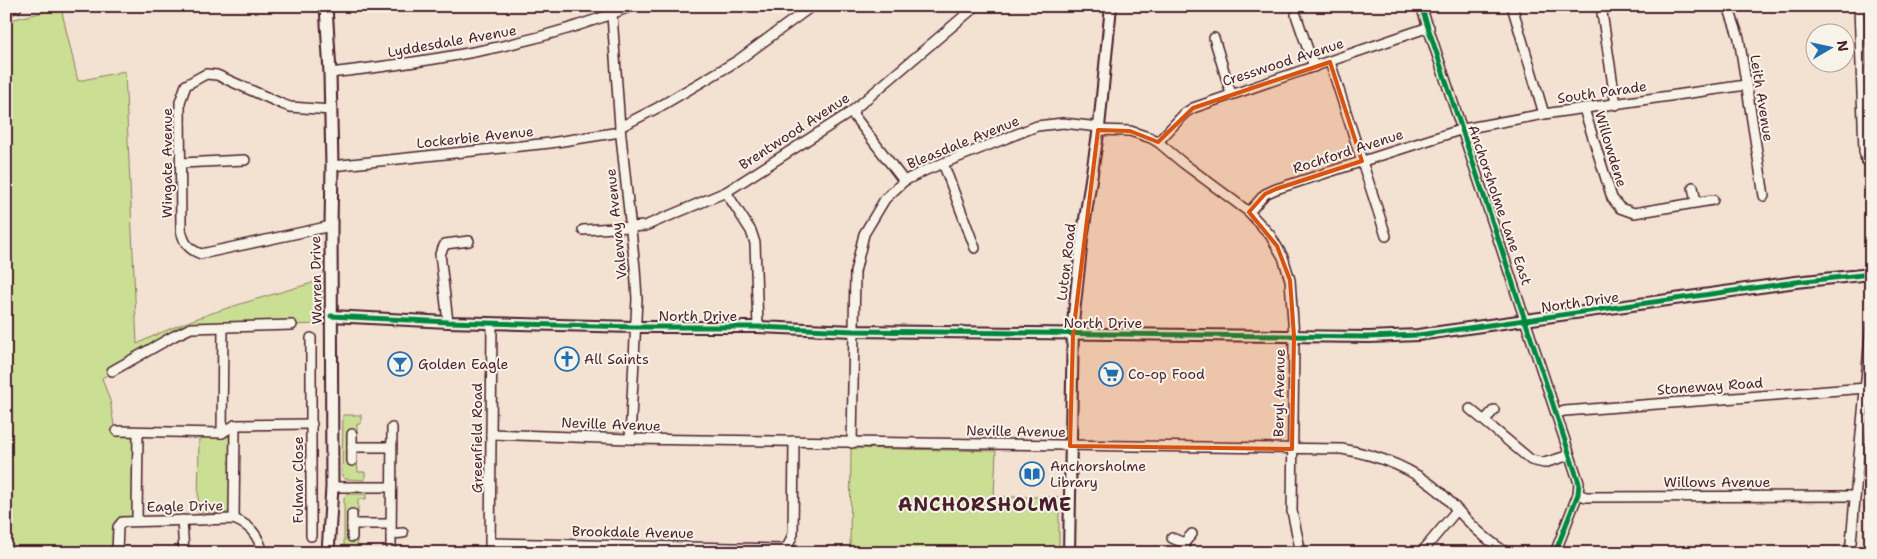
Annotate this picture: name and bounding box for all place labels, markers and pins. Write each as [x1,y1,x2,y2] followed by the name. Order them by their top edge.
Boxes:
[554,346,580,372] church icon: All Saints
[584,350,649,368] place label: All Saints
[387,351,413,377] bar icon: Golden Eagle
[418,355,509,373] place label: Golden Eagle
[1098,361,1124,387] supermarket icon: Co-op Food
[1128,365,1205,383] place label: Co-op Food
[1050,457,1146,491] place label: Anchorsholme Library
[1019,461,1045,487] library icon: Anchorsholme Library

